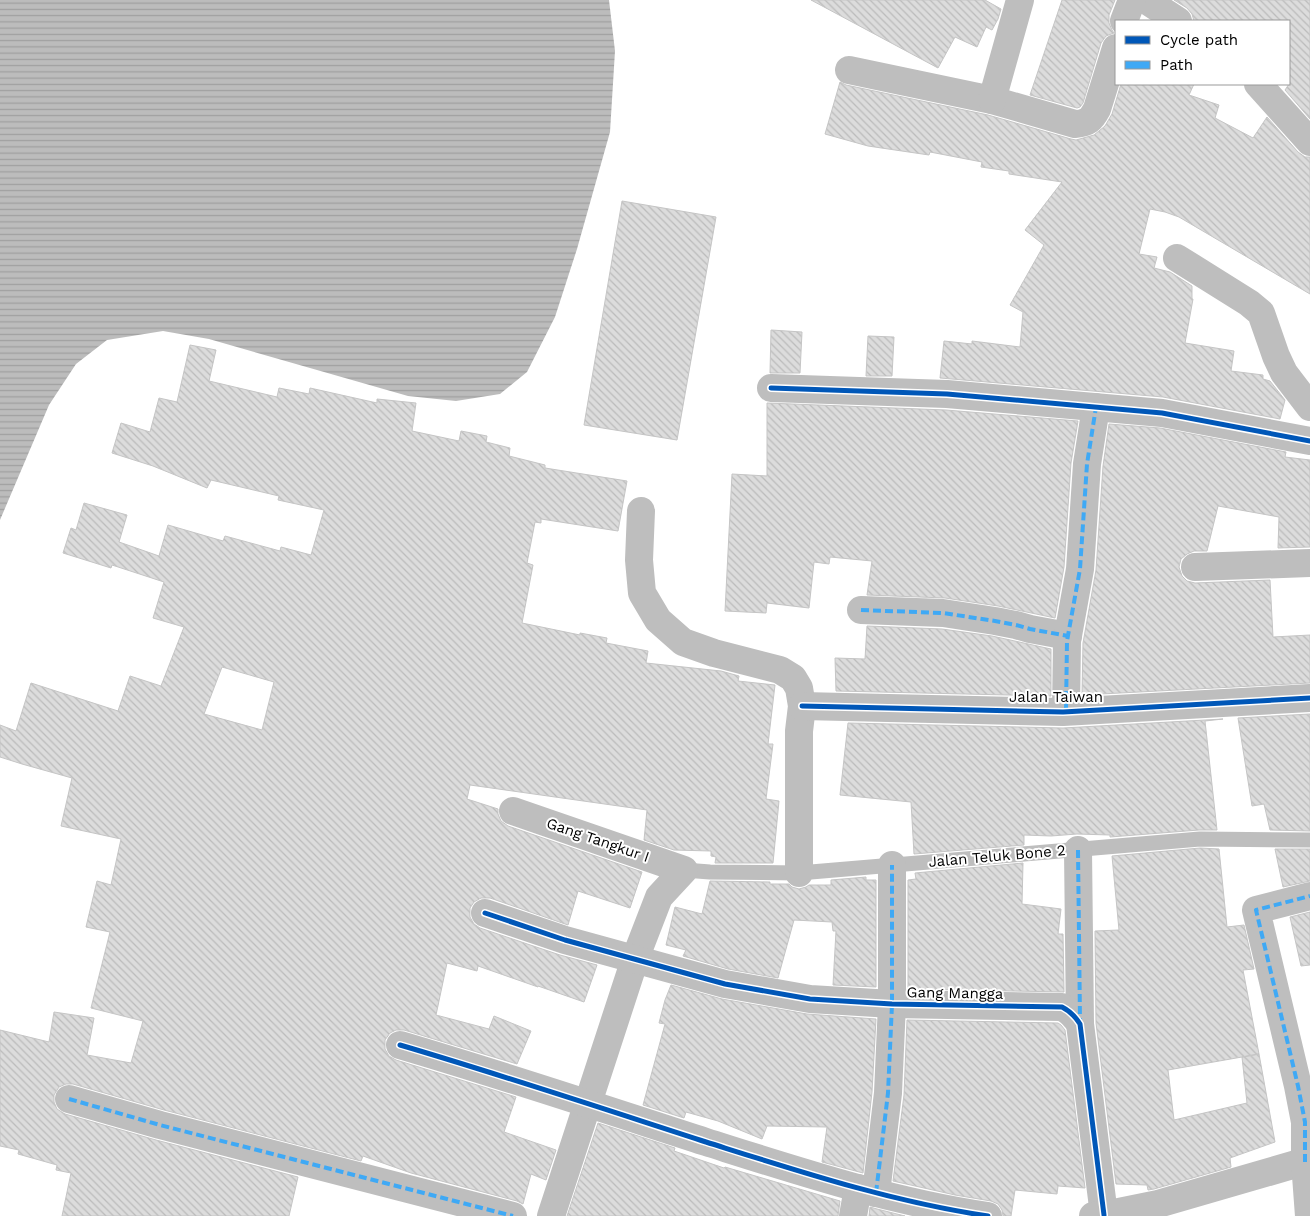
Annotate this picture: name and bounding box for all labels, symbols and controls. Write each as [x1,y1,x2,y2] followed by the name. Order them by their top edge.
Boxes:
[1115,20,1290,85] legend
[1160,31,1238,49] text: Cycle path
[1160,56,1193,74] text: Path
[1009,688,1103,706] street label: Jalan Taiwan
[544,814,652,866] street label: Gang Tangkur I
[928,841,1066,871] street label: Jalan Teluk Bone 2
[907,983,1004,1003] street label: Gang Mangga

